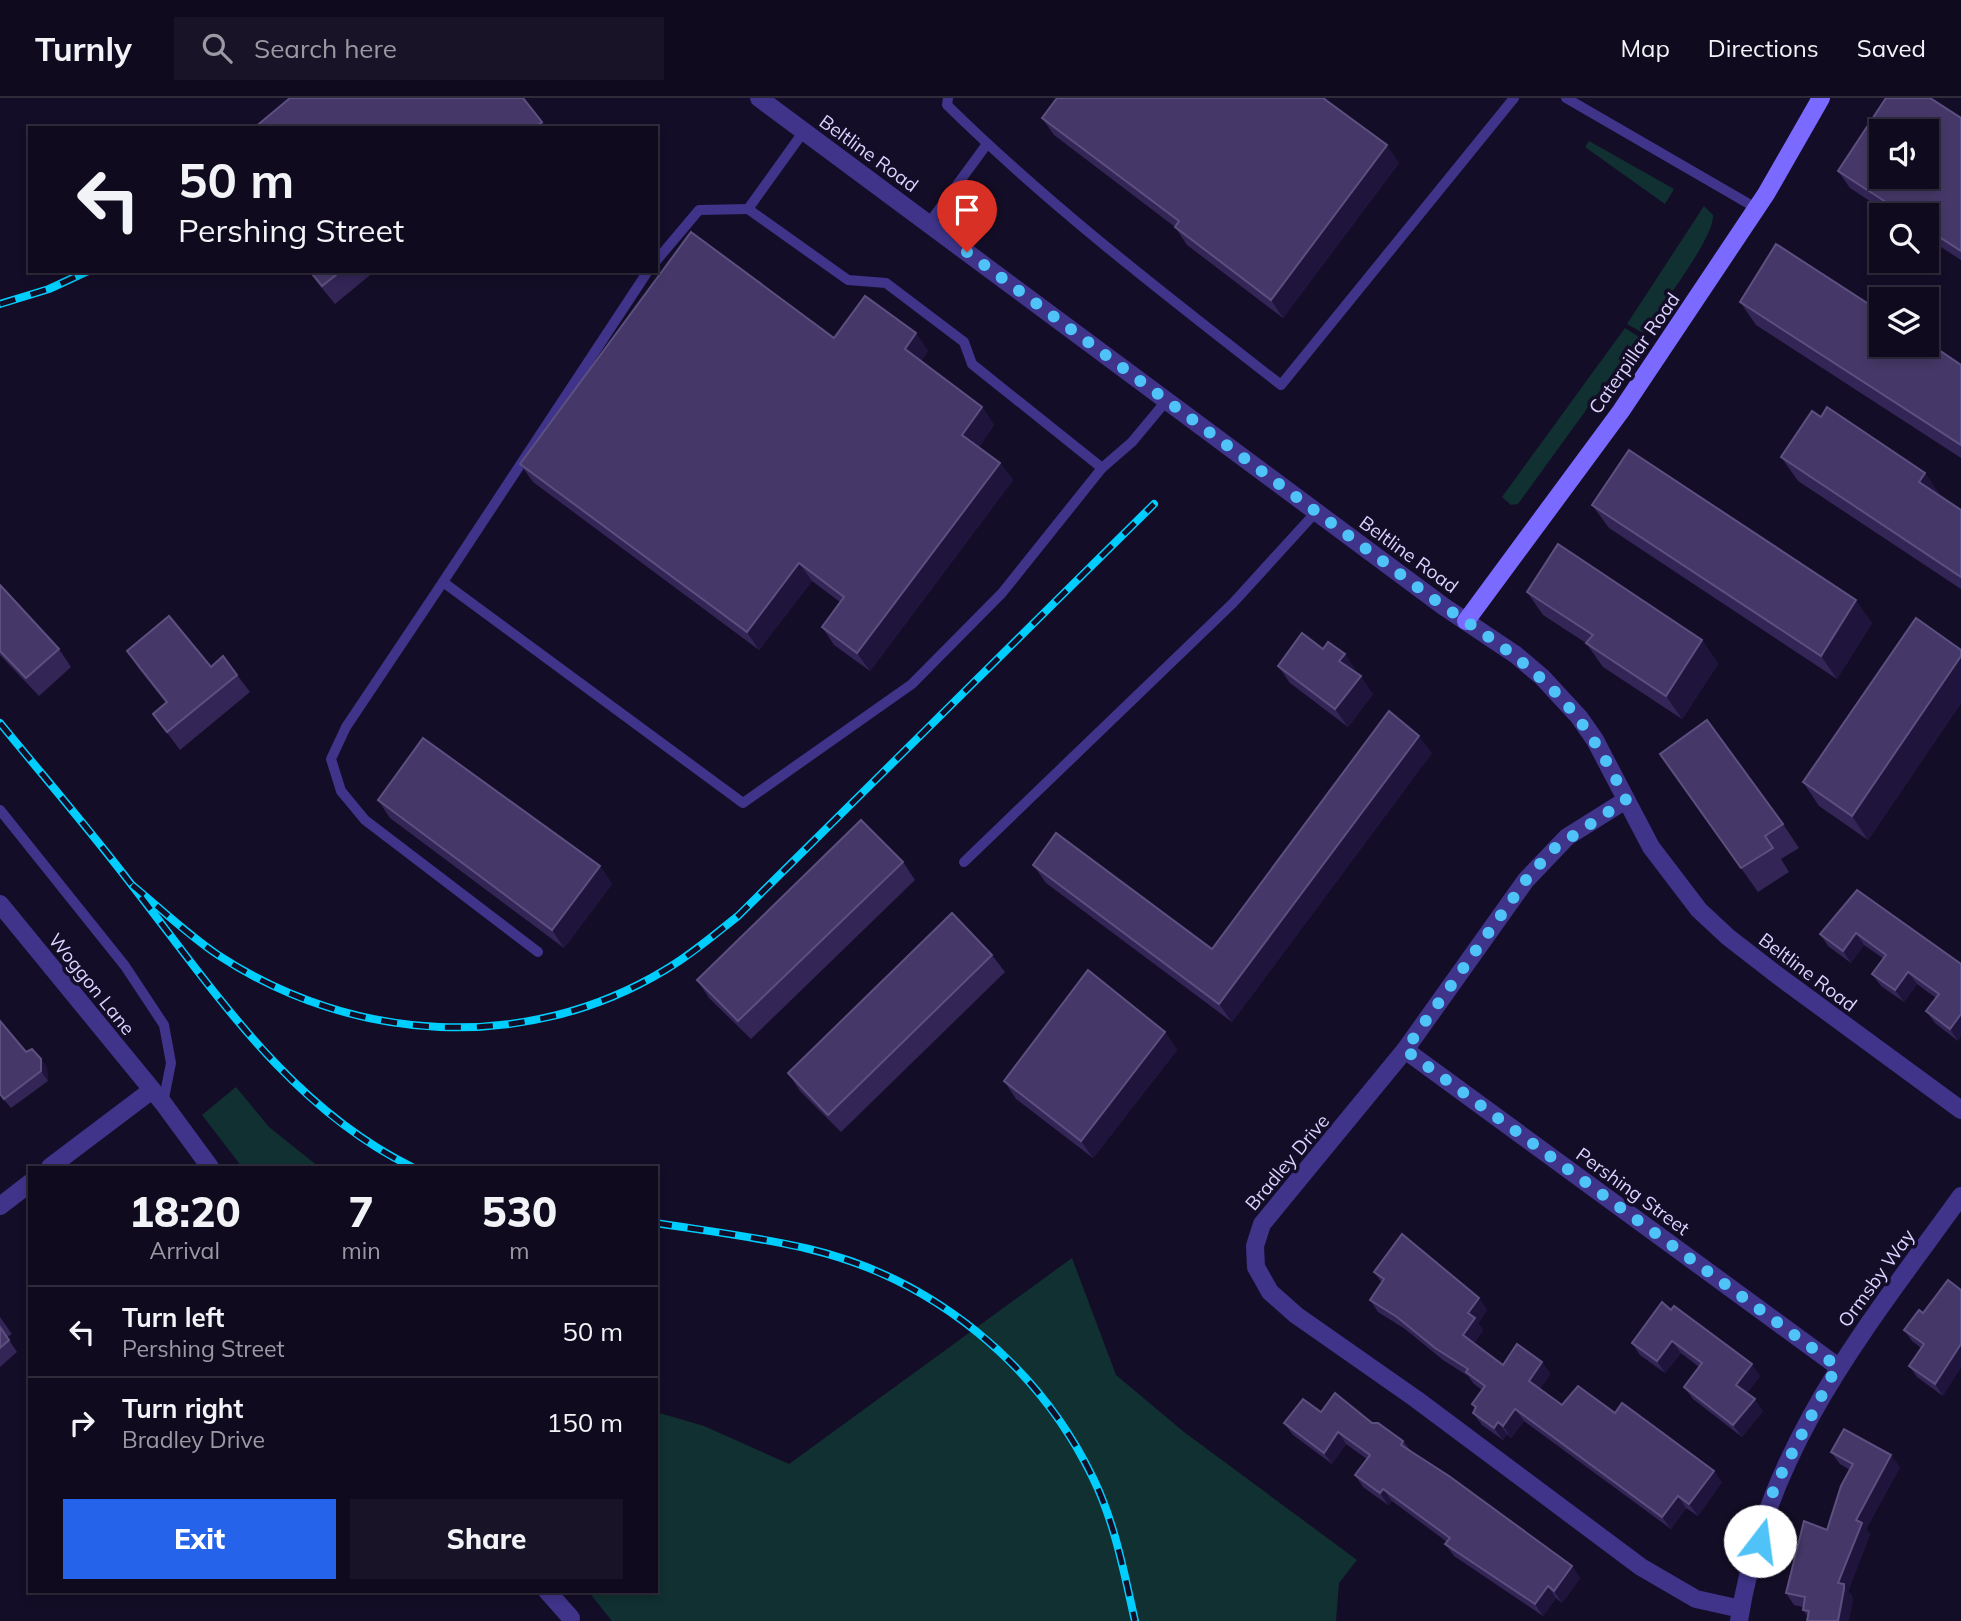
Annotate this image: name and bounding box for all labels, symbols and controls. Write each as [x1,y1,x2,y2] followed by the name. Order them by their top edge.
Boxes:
[174,17,664,80] search box
[35,28,132,69] text: Turnly
[198,29,236,67] icon: search
[254,32,397,65] text: Search here
[1620,33,1670,63] text: Map
[1708,33,1819,63] text: Directions
[1857,33,1926,63] text: Saved
[815,109,923,197] street label: Beltline Road
[1869,119,1939,357] map controls
[1869,119,1939,189] button: sound
[178,149,294,210] text: 50 m
[63,154,154,245] icon: left
[937,180,997,252] pin
[948,191,986,229] icon: arrive
[1869,203,1939,273] button: search
[178,210,404,250] text: Pershing Street
[1869,287,1939,357] button: layers
[1583,288,1685,418] street label: Caterpillar Road
[1355,510,1463,598] street label: Beltline Road
[1754,927,1862,1017] street label: Beltline Road
[44,928,140,1040] street label: Woggon Lane
[1240,1109,1334,1215] street label: Bradley Drive
[1572,1142,1695,1240] street label: Pershing Street
[129,1185,241,1238] text: 18:20
[348,1185,374,1238] text: 7
[482,1185,557,1238] text: 530
[1832,1224,1920,1332] street label: Ormsby Way
[150,1236,220,1265] text: Arrival
[341,1236,381,1265] text: min
[509,1236,529,1265] text: m
[122,1301,224,1334] text: Turn left
[63,1313,101,1351] icon: left
[562,1315,623,1348] text: 50 m
[122,1334,285,1363] text: Pershing Street
[122,1392,243,1425] text: Turn right
[63,1404,101,1442] icon: right
[547,1406,623,1439] text: 150 m
[122,1425,265,1454] text: Bradley Drive
[63,1499,336,1579] button: Exit
[350,1499,623,1579] button: Share
[1723,1504,1797,1578] position arrow

